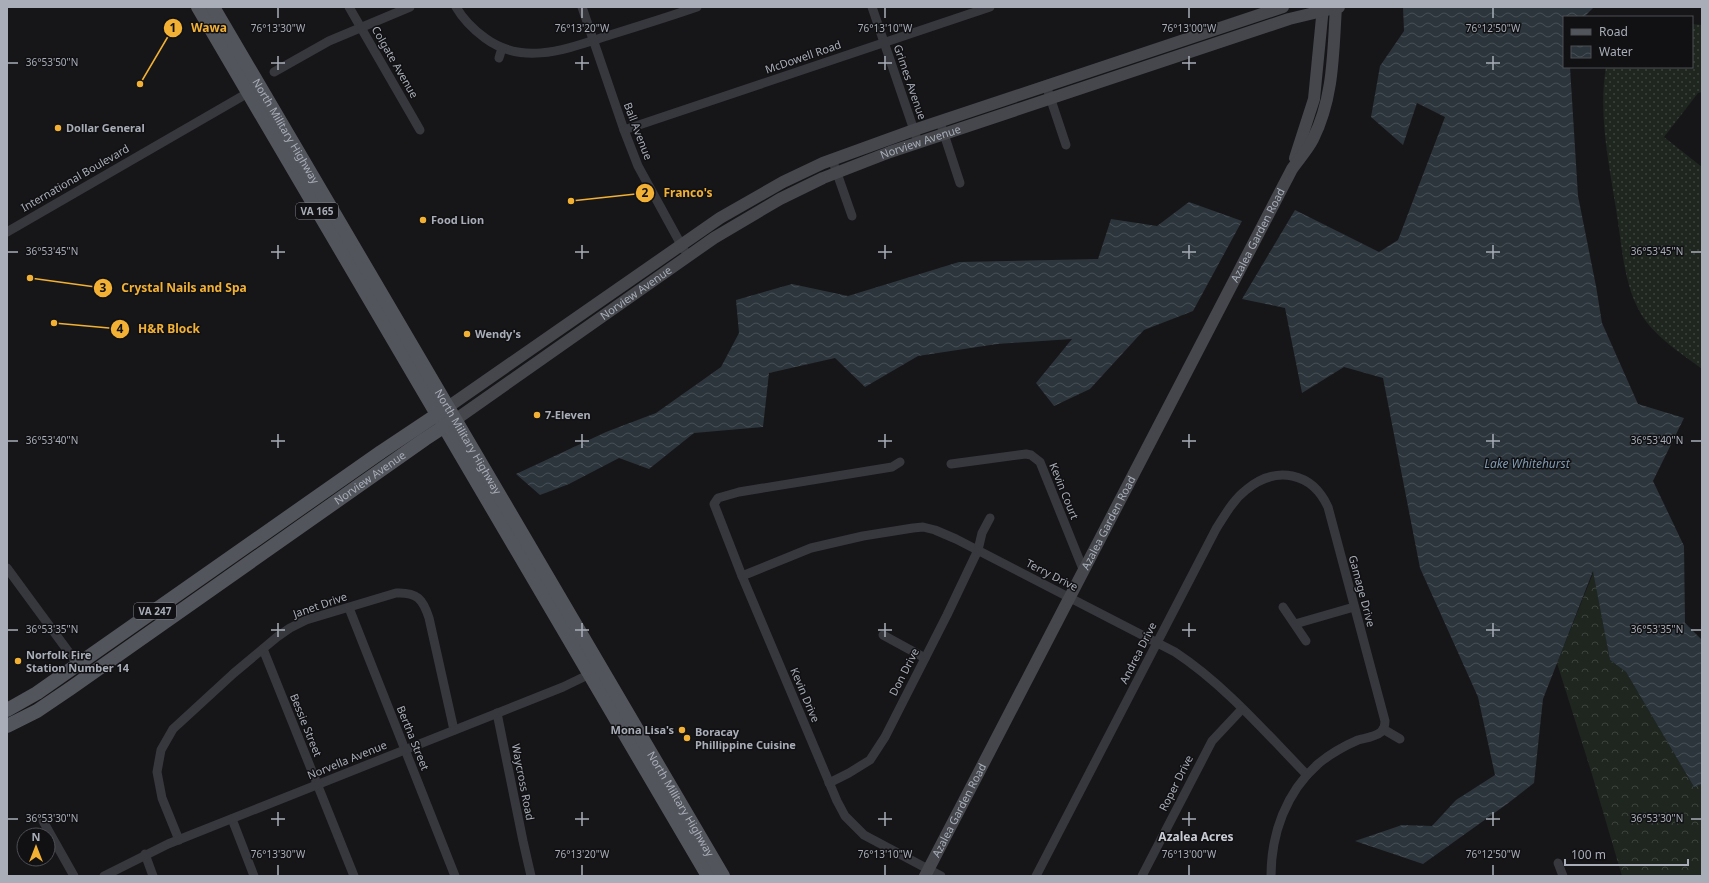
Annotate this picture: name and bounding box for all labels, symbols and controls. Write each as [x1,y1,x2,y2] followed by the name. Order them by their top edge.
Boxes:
[163,16,235,40] callout: Wawa
[1563,16,1693,68] legend
[170,19,176,36] text: 1
[191,19,227,36] text: Wawa
[251,21,306,35] text: 76°13'30"W
[555,21,610,35] text: 76°13'20"W
[858,21,913,35] text: 76°13'10"W
[1162,21,1217,35] text: 76°13'00"W
[1466,21,1521,35] text: 76°12'50"W
[369,23,422,101] street label: Colgate Avenue
[1599,23,1628,40] text: Road
[763,36,843,77] street label: McDowell Road
[891,42,930,121] street label: Grimes Avenue
[1599,43,1633,60] text: Water
[26,55,78,69] text: 36°53'50"N
[249,75,323,187] street label: North Military Highway
[621,100,656,162] street label: Ball Avenue
[66,120,145,135] place label: Dollar General
[878,121,963,162] street label: Norview Avenue
[53,123,63,133] marker: Dollar General
[18,140,132,215] street label: International Boulevard
[635,181,720,205] callout: Franco's
[642,184,649,201] text: 2
[663,184,713,201] text: Franco's
[1227,185,1288,285] street label: Azalea Garden Road
[296,203,338,219] road number: VA 165
[431,212,484,227] place label: Food Lion
[418,215,428,225] marker: Food Lion
[26,244,78,258] text: 36°53'45"N
[1631,244,1683,258] text: 36°53'45"N
[597,262,674,323] street label: Norview Avenue
[93,276,255,300] callout: Crystal Nails and Spa
[100,279,107,296] text: 3
[121,279,247,296] text: Crystal Nails and Spa
[110,317,208,341] callout: H&R Block
[117,320,124,337] text: 4
[138,320,200,337] text: H&R Block
[475,326,521,341] place label: Wendy's
[462,329,472,339] marker: Wendy's
[432,386,506,497] street label: North Military Highway
[545,407,591,422] place label: 7-Eleven
[532,410,542,420] marker: 7-Eleven
[26,433,78,447] text: 36°53'40"N
[1631,433,1683,447] text: 36°53'40"N
[331,447,408,508] street label: Norview Avenue
[1484,455,1571,472] water label: Lake Whitehurst
[1046,460,1083,521] street label: Kevin Court
[1077,473,1139,572] street label: Azalea Garden Road
[1346,553,1379,628] street label: Gamage Drive
[1024,555,1081,594] street label: Terry Drive
[290,588,349,621] street label: Janet Drive
[134,603,176,619] road number: VA 247
[1116,619,1160,686] street label: Andrea Drive
[26,622,78,636] text: 36°53'35"N
[1631,622,1683,636] text: 36°53'35"N
[885,645,922,698] street label: Don Drive
[26,647,130,675] place label: Norfolk Fire Station Number 14
[13,656,23,666] marker: Norfolk Fire Station Number 14
[787,665,824,724] street label: Kevin Drive
[287,691,326,758] street label: Bessie Street
[394,703,433,772] street label: Bertha Street
[611,722,674,737] place label: Mona Lisa's
[695,724,796,752] place label: Boracay Phillippine Cuisine
[677,725,687,735] marker: Mona Lisa's
[682,733,692,743] marker: Boracay Phillippine Cuisine
[305,737,389,782] street label: Norvella Avenue
[509,742,538,822] street label: Waycross Road
[644,748,718,860] street label: North Military Highway
[1155,752,1196,813] street label: Roper Drive
[928,760,989,860] street label: Azalea Garden Road
[26,811,78,825] text: 36°53'30"N
[1631,811,1683,825] text: 36°53'30"N
[16,827,56,867] north arrow
[1158,828,1234,845] district label: Azalea Acres
[32,829,40,844] text: N
[1565,841,1688,867] scale bar
[1571,846,1606,863] text: 100 m
[251,847,306,861] text: 76°13'30"W
[555,847,610,861] text: 76°13'20"W
[858,847,913,861] text: 76°13'10"W
[1162,847,1217,861] text: 76°13'00"W
[1466,847,1521,861] text: 76°12'50"W

